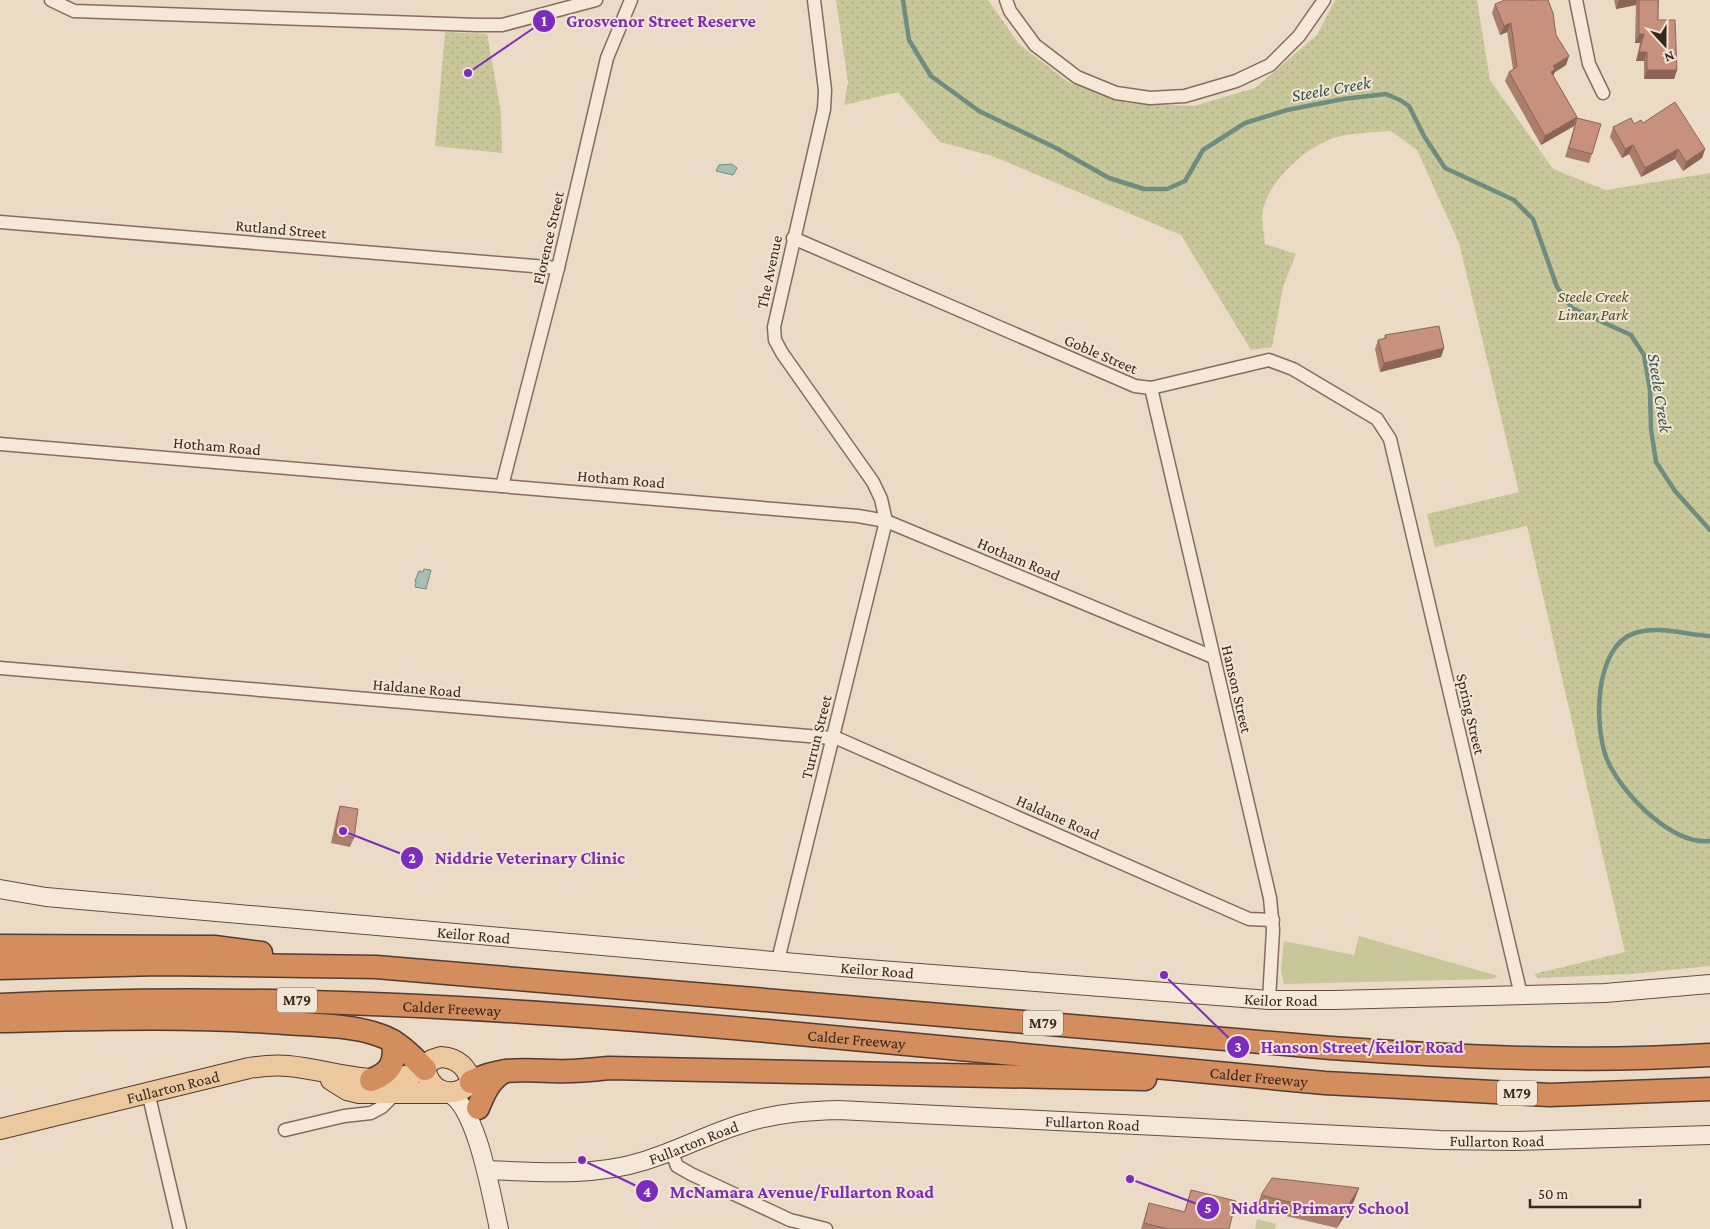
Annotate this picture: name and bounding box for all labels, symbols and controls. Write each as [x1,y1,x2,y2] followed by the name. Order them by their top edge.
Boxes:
[531,4,766,37] callout: Grosvenor Street Reserve
[566,11,756,31] text: Grosvenor Street Reserve
[541,13,547,29] text: 1
[1640,20,1690,70] north arrow
[1662,48,1677,66] text: N
[1290,72,1373,106] water label: Steele Creek
[529,189,567,286] street label: Florence Street
[235,217,328,242] street label: Rutland Street
[753,234,785,310] street label: The Avenue
[1557,288,1630,323] park label: Steele Creek Linear Park
[1062,331,1141,377] street label: Goble Street
[1644,352,1676,435] water label: Steele Creek
[172,434,262,458] street label: Hotham Road
[576,467,666,491] street label: Hotham Road
[975,534,1063,584] street label: Hotham Road
[1219,643,1256,735] street label: Hanson Street
[1452,672,1489,757] street label: Spring Street
[372,676,463,700] street label: Haldane Road
[797,693,835,781] street label: Turrun Street
[1014,791,1103,843] street label: Haldane Road
[400,841,635,874] callout: Niddrie Veterinary Clinic
[435,848,625,868] text: Niddrie Veterinary Clinic
[408,850,416,866] text: 2
[436,923,512,946] street label: Keilor Road
[840,958,915,981] street label: Keilor Road
[277,988,317,1012] road number: M79
[1244,990,1318,1009] street label: Keilor Road
[402,997,502,1020] street label: Calder Freeway
[1023,1010,1063,1036] road number: M79
[807,1026,907,1053] street label: Calder Freeway
[1225,1030,1474,1063] callout: Hanson Street/Keilor Road
[1260,1037,1464,1057] text: Hanson Street/Keilor Road
[1234,1039,1242,1055] text: 3
[1209,1063,1309,1091] street label: Calder Freeway
[125,1067,222,1106] street label: Fullarton Road
[1497,1080,1537,1106] road number: M79
[1045,1112,1141,1134] street label: Fullarton Road
[647,1117,741,1167] street label: Fullarton Road
[1449,1132,1545,1150] street label: Fullarton Road
[635,1175,944,1208] callout: McNamara Avenue/Fullarton Road
[1530,1176,1640,1208] scale bar
[670,1182,934,1202] text: McNamara Avenue/Fullarton Road
[643,1184,651,1200] text: 4
[1538,1186,1568,1202] text: 50 m
[1196,1192,1420,1225] callout: Niddrie Primary School
[1231,1198,1409,1218] text: Niddrie Primary School
[1204,1200,1212,1216] text: 5

